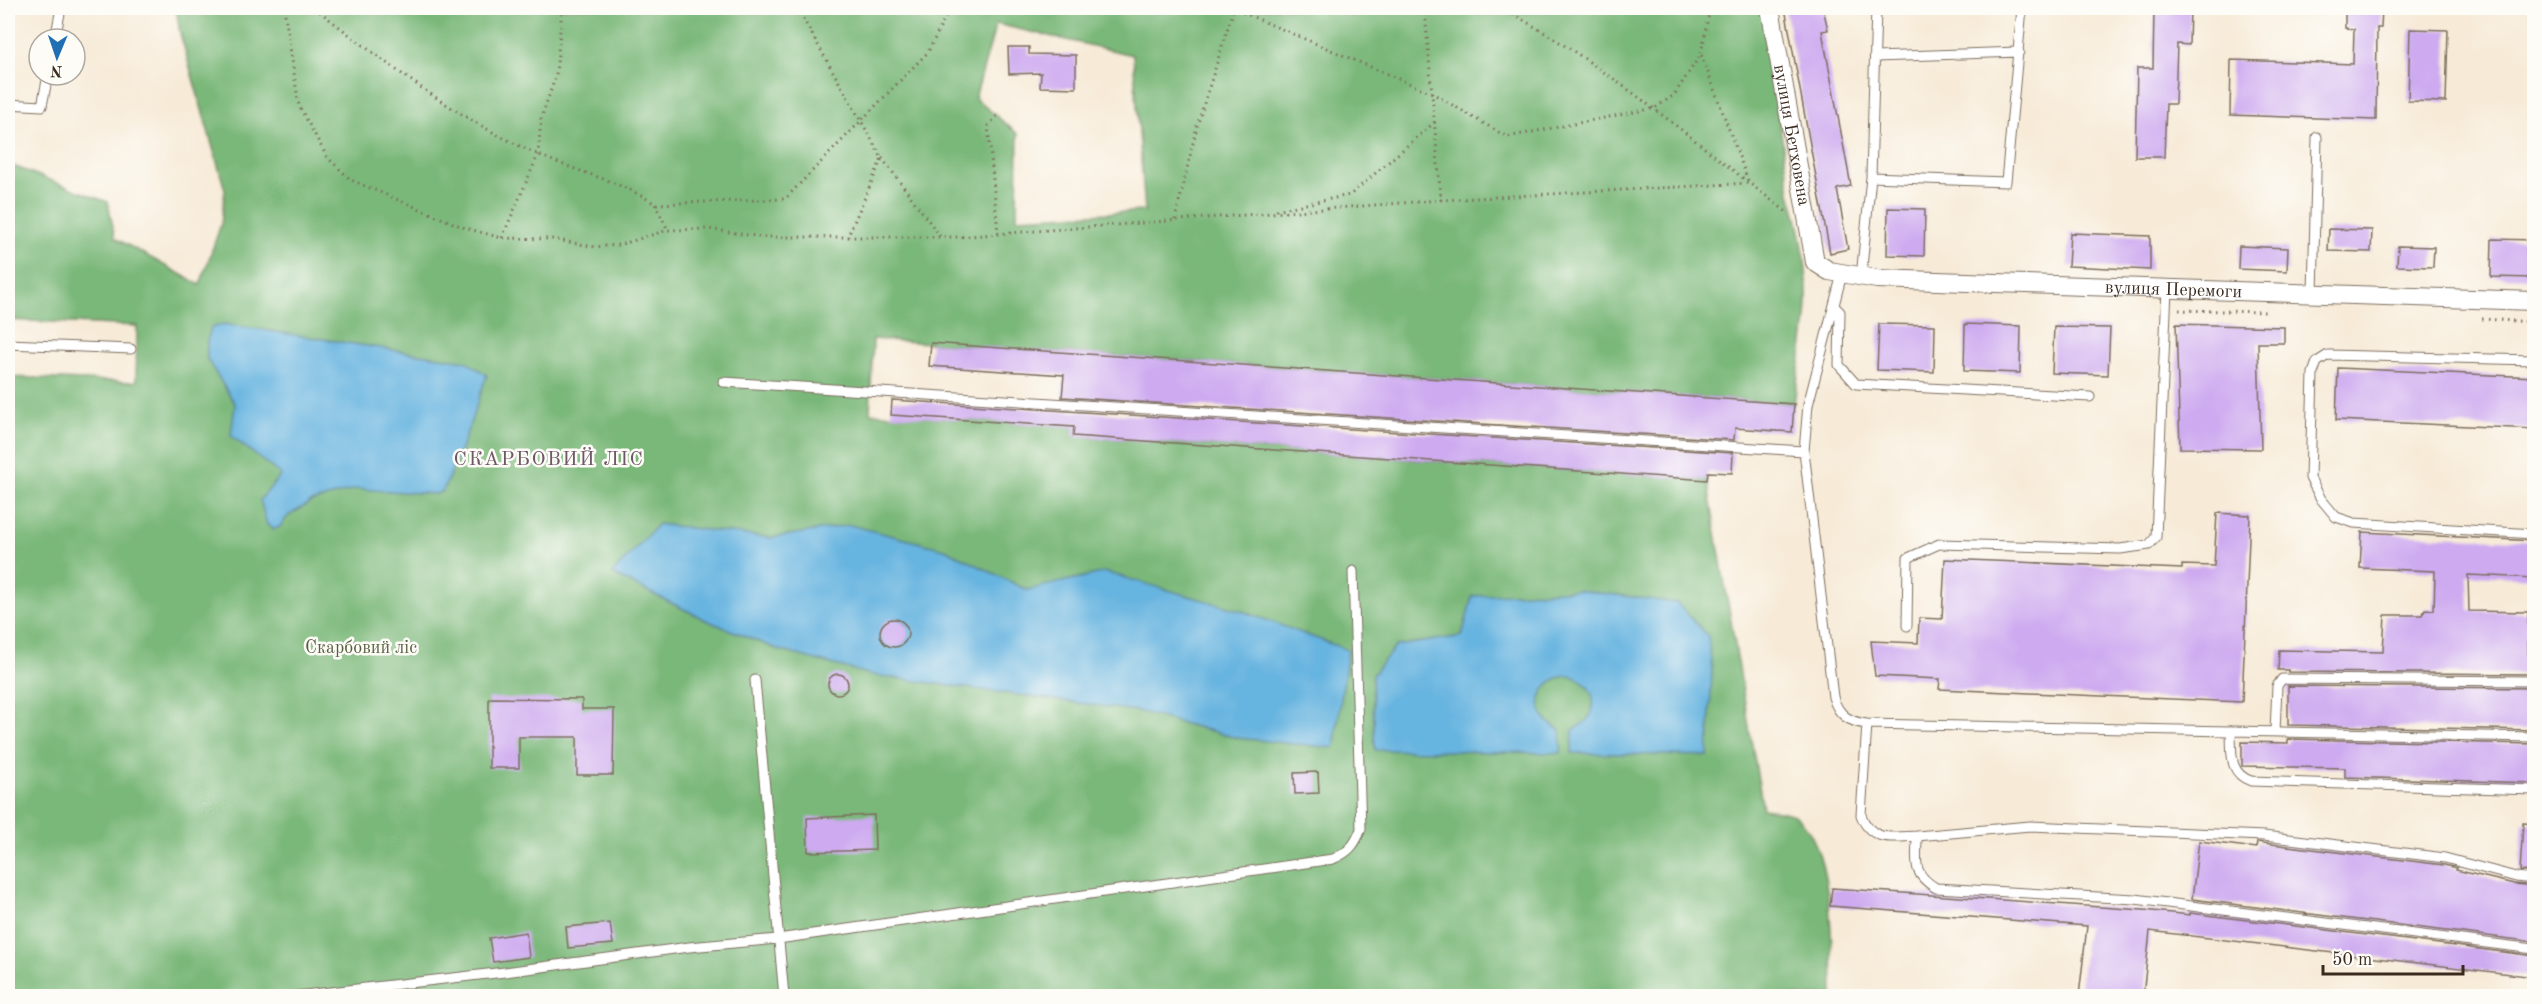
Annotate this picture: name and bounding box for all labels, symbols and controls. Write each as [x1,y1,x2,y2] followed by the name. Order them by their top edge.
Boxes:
[27,27,87,87] north arrow
[49,62,63,78] text: N
[1770,63,1813,207] street label: вулиця Бетховена
[2105,279,2242,301] street label: вулиця Перемоги
[454,447,644,470] district label: СКАРБОВИЙ ЛІС
[305,639,417,657] park label: Скарбовий ліс
[2323,938,2462,976] scale bar
[2332,951,2372,969] text: 50 m

